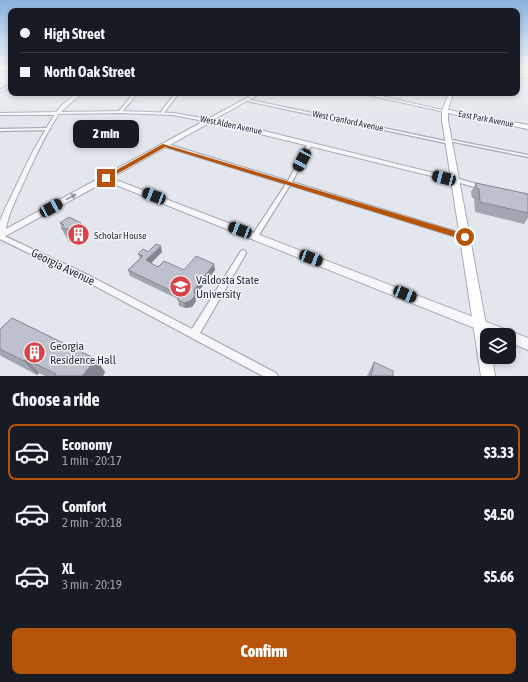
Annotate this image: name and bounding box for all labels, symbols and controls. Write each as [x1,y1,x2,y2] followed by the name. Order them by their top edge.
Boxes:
[44,25,105,42] text: High Street
[44,63,135,80] text: North Oak Street
[312,109,384,133] street label: West Cranford Avenue
[457,109,515,129] street label: East Park Avenue
[199,114,263,136] street label: West Alden Avenue
[73,120,139,148] callout: 2 min
[93,126,119,141] text: 2 min
[291,147,313,173] car
[97,169,115,187] route end
[431,169,457,187] car
[141,186,167,206] car
[65,193,77,200] one-way arrow
[38,197,64,219] car
[227,220,253,240] car
[65,222,91,248] building icon: Scholar House
[456,228,474,246] route start
[94,230,147,241] place label: Scholar House
[29,246,97,288] street label: Georgia Avenue
[298,248,324,268] car
[196,273,259,301] place label: Valdosta State University
[167,274,193,300] school or university icon: Valdosta State University
[392,284,418,304] car
[480,328,516,364] map controls
[480,328,516,364] button: layers
[50,339,117,367] place label: Georgia Residence Hall
[21,340,47,366] building icon: Georgia Residence Hall
[12,389,100,410] text: Choose a ride
[14,434,50,470] icon: car
[62,436,112,453] text: Economy
[484,444,514,461] text: $3.33
[62,453,122,468] text: 1 min · 20:17
[14,496,50,532] icon: car
[62,498,106,515] text: Comfort
[484,506,514,523] text: $4.50
[62,515,122,530] text: 2 min · 20:18
[14,558,50,594] icon: car
[62,560,75,577] text: XL
[484,568,514,585] text: $5.66
[62,577,122,592] text: 3 min · 20:19
[12,628,516,674] button: Confirm

